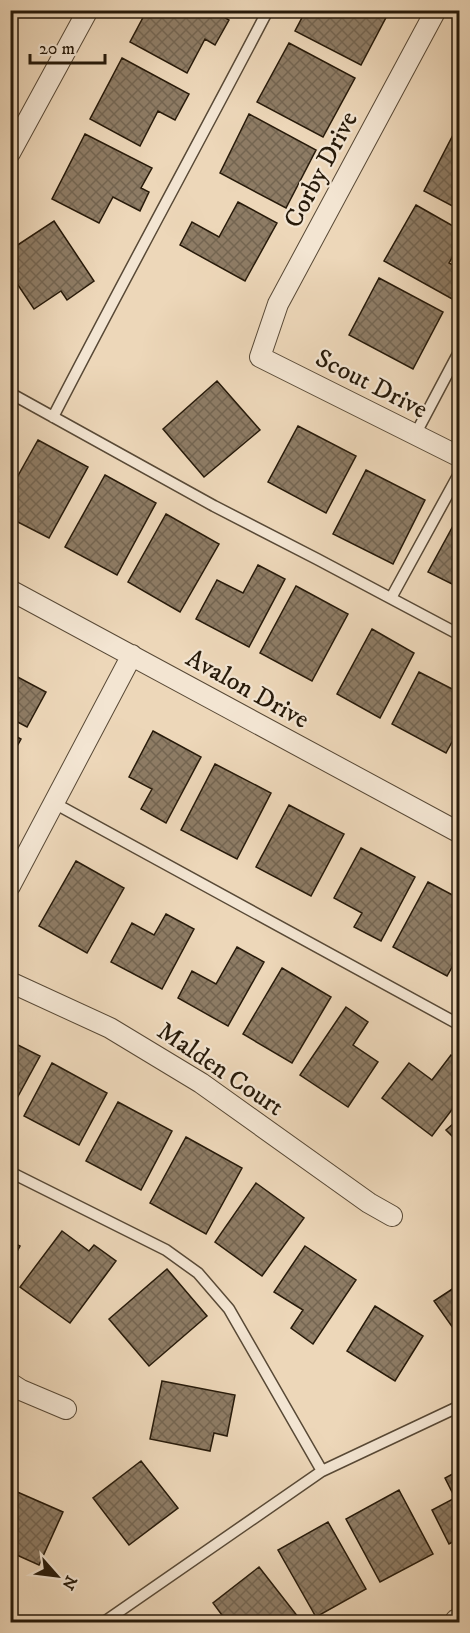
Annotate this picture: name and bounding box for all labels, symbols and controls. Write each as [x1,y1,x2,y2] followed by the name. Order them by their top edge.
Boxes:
[30,27,105,65] scale bar
[39,38,75,60] text: 20 m
[277,106,366,234] street label: Corby Drive
[310,342,433,427] street label: Scout Drive
[180,642,315,737] street label: Avalon Drive
[150,1015,290,1124] street label: Malden Court
[27,1546,87,1606] north arrow
[57,1572,81,1593] text: N

